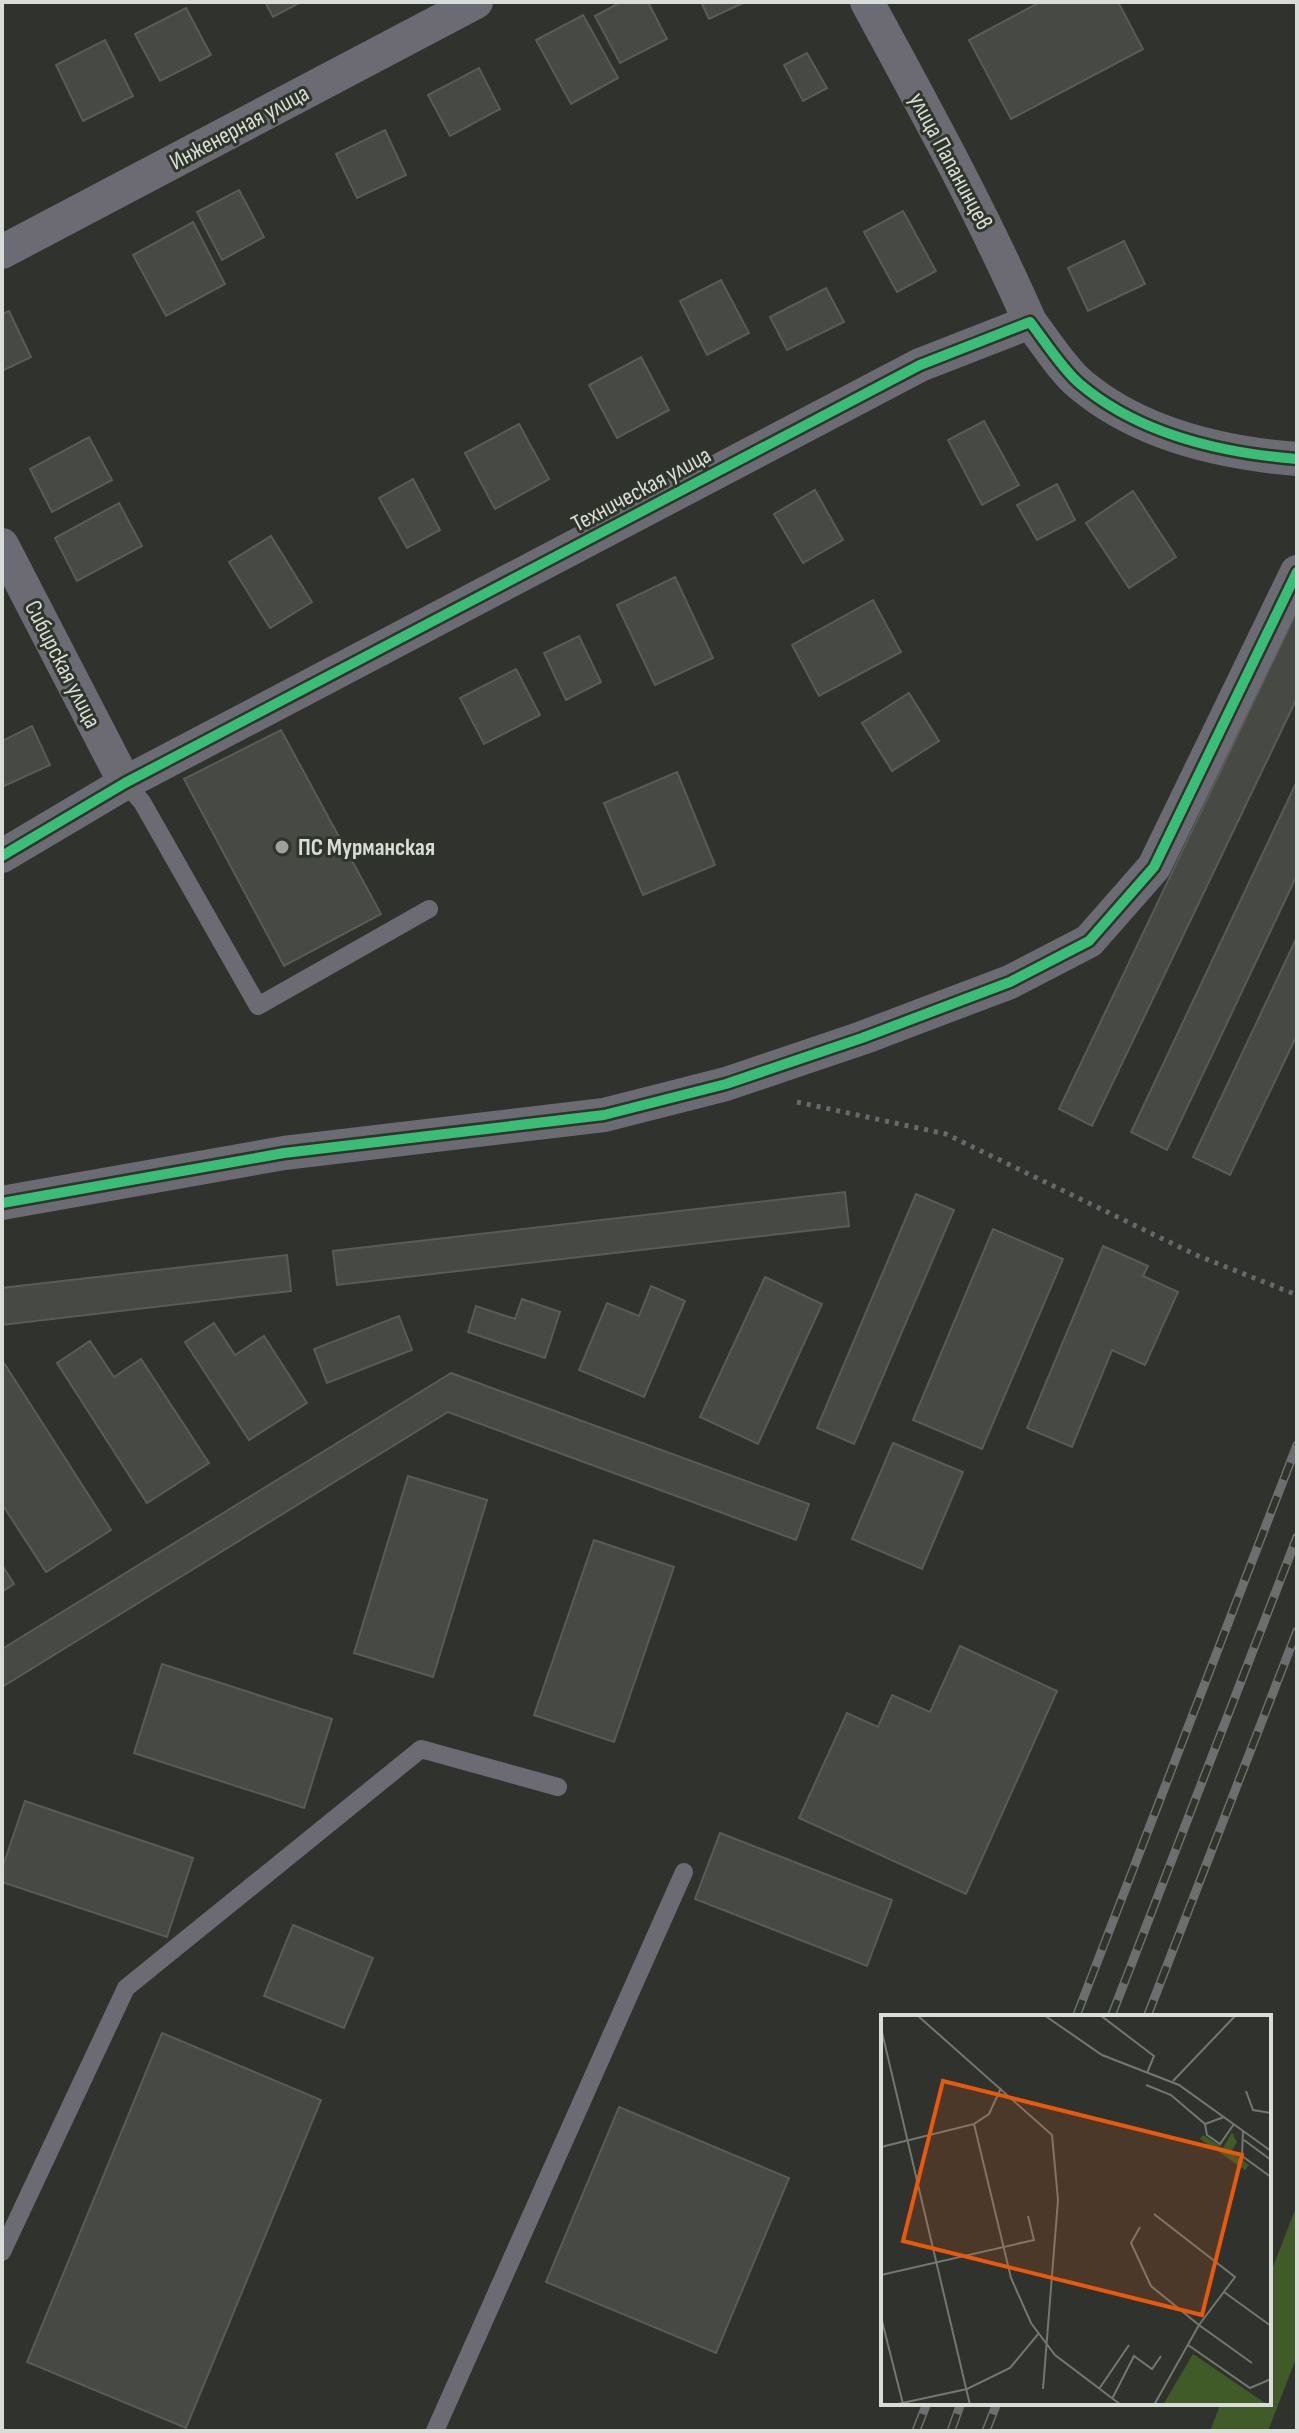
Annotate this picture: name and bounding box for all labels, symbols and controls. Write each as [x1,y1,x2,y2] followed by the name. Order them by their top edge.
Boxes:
[165,79,314,176] street label: Инженерная улица
[902,88,999,235] street label: улица Папанинцев
[567,441,716,538] street label: Техническая улица
[18,596,107,733] street label: Сибирская улица
[298,833,435,862] place label: ПС Мурманская
[273,838,291,856] marker: ПС Мурманская
[881,2015,1271,2405] inset map

